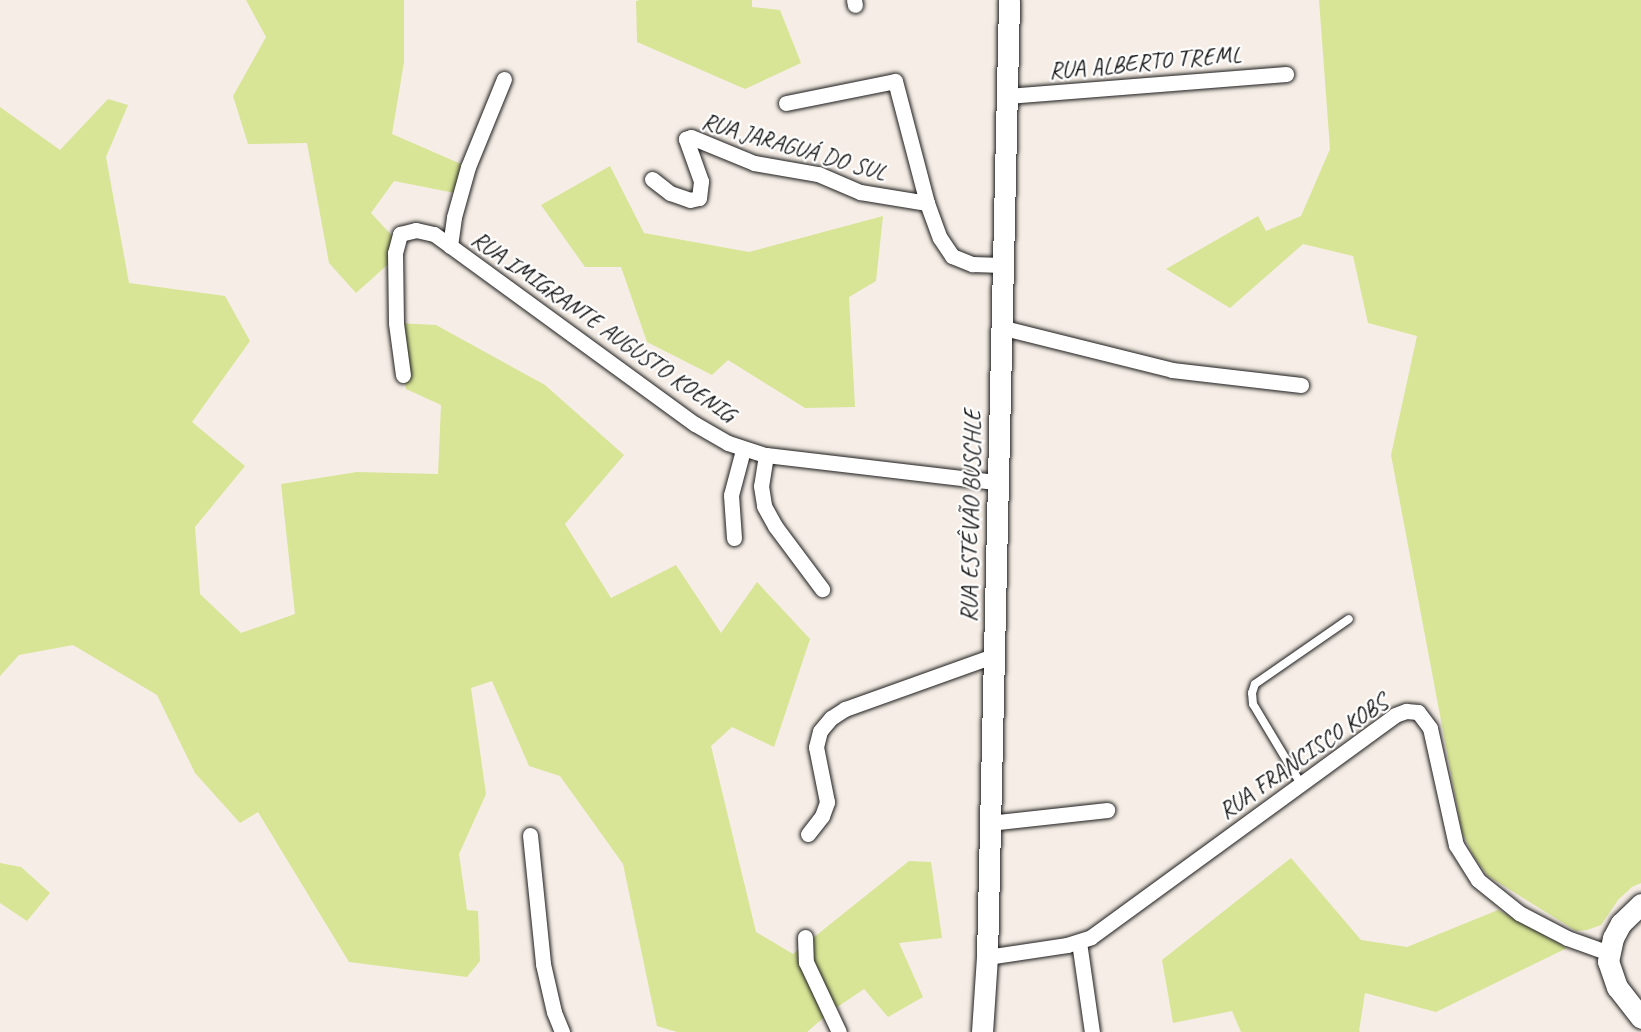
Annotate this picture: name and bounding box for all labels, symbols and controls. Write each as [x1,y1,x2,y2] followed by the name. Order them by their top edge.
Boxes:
[1048,40,1242,86] street label: RUA ALBERTO TREML
[698,107,890,187] street label: RUA JARAGUÁ DO SUL
[465,224,741,430] street label: RUA IMIGRANTE AUGUSTO KOENIG
[955,409,987,623] street label: RUA ESTÊVÃO BUSCHLE
[1214,688,1392,826] street label: RUA FRANCISCO KOBS

